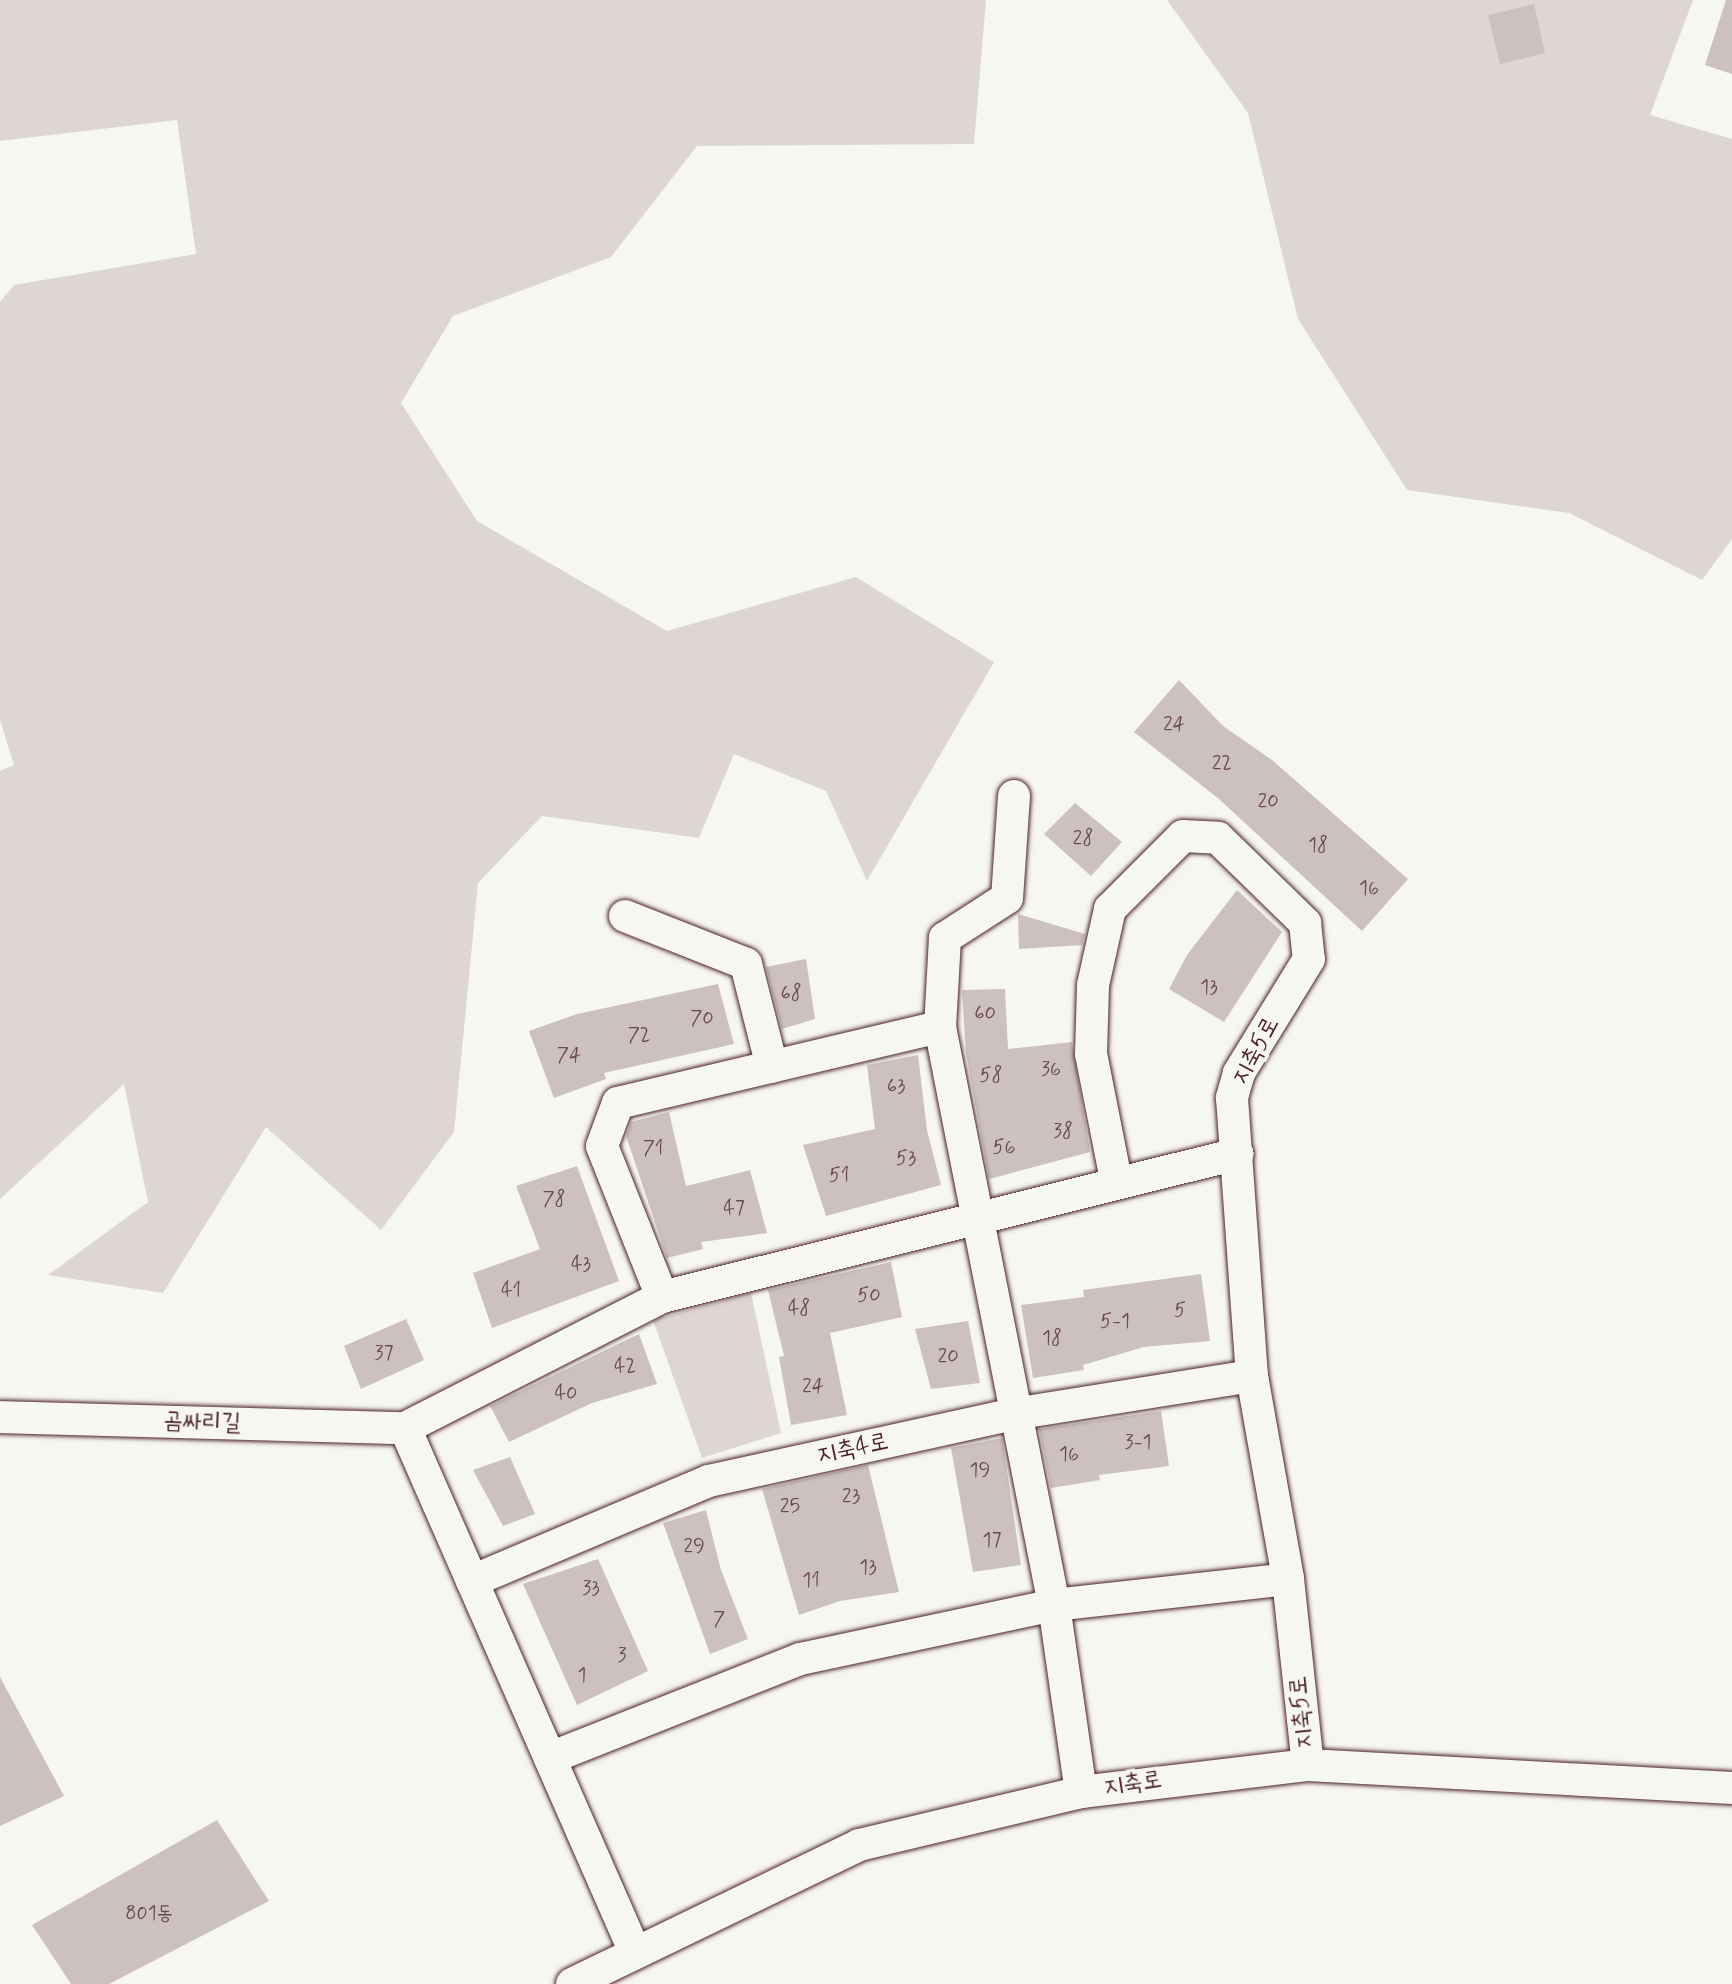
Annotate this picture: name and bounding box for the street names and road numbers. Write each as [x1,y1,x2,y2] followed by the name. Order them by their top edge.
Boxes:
[1226,1012,1286,1090] street label: 지축5로
[163,1406,241,1438] street label: 곰싸리길
[815,1427,891,1471] street label: 지축4로
[1284,1675,1320,1749] street label: 지축5로
[1102,1765,1164,1803] street label: 지축로

